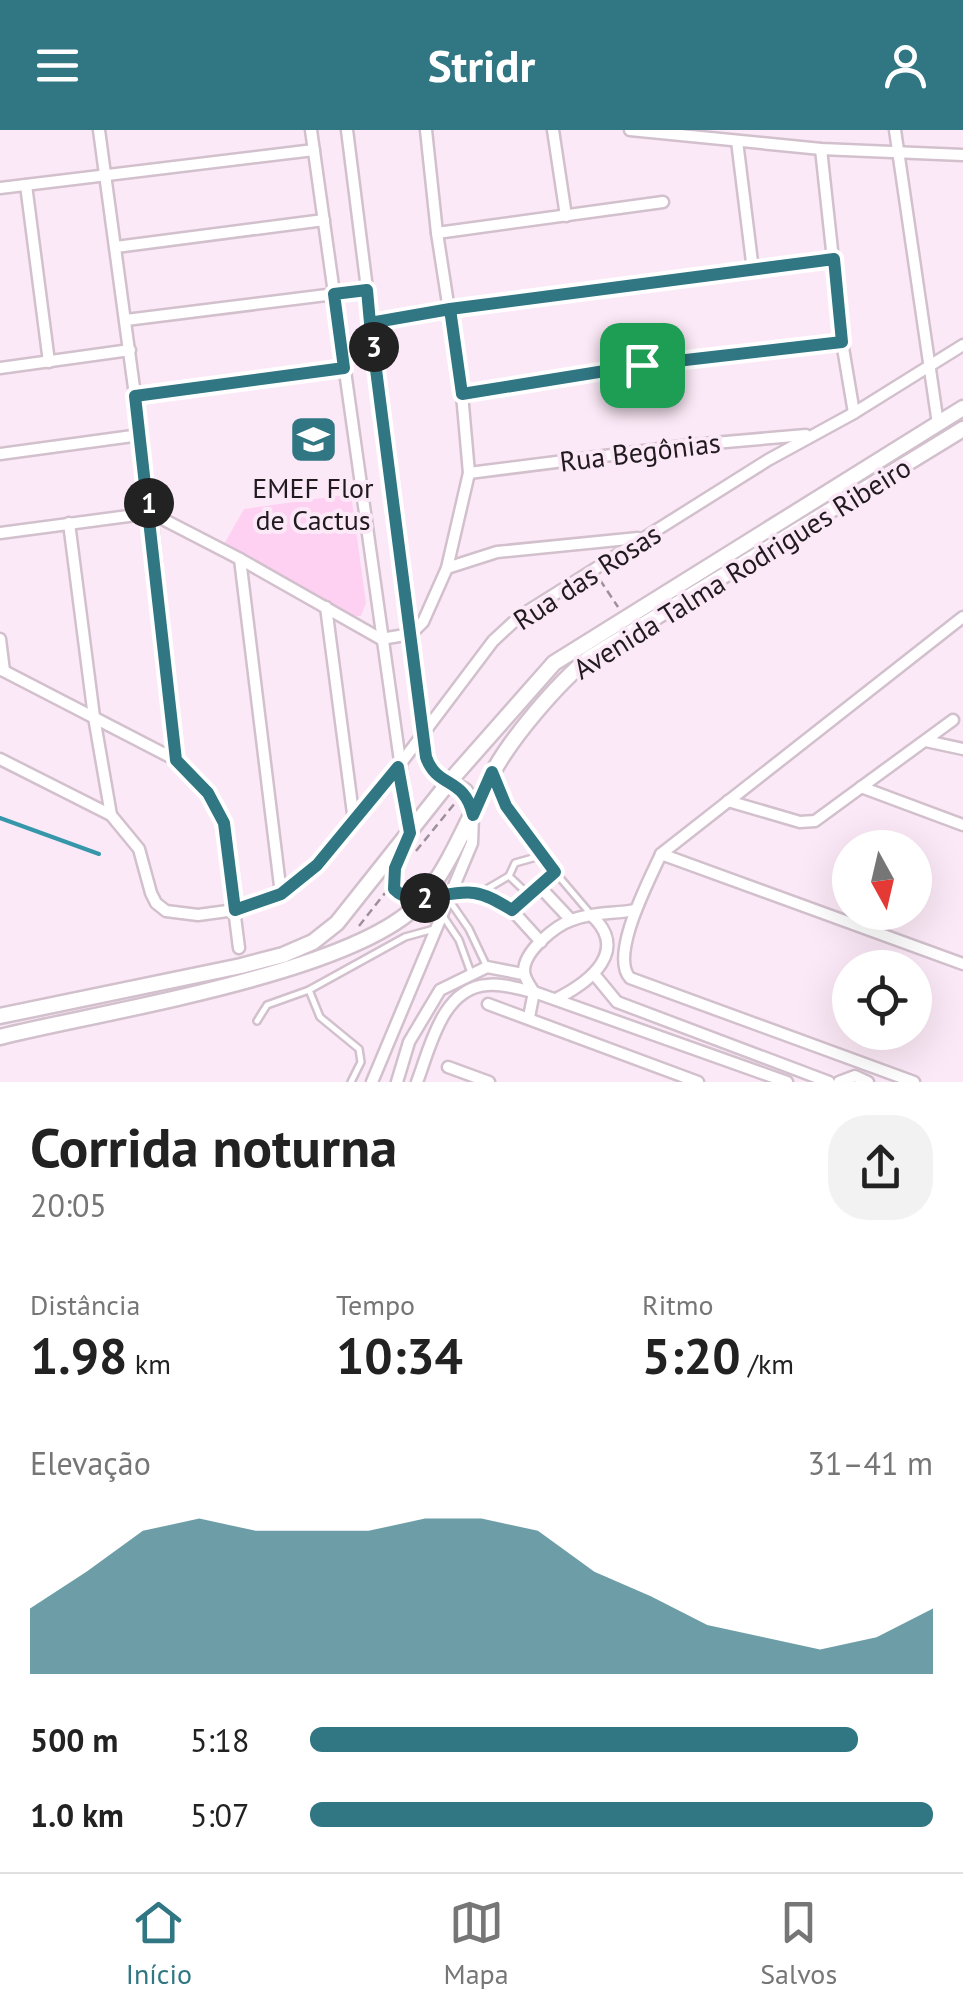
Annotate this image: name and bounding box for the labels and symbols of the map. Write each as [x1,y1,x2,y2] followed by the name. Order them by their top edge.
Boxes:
[349,322,399,372] pin: 3
[600,323,685,408] pin
[287,414,339,466] school or university icon: EMEF Flor de Cactus
[557,423,722,480] street label: Rua Begônias
[566,448,918,687] street label: Avenida Talma Rodrigues Ribeiro
[252,469,374,538] place label: EMEF Flor de Cactus
[124,478,174,528] pin: 1
[506,515,668,638] street label: Rua das Rosas
[832,830,932,930] north arrow
[400,873,450,923] pin: 2

